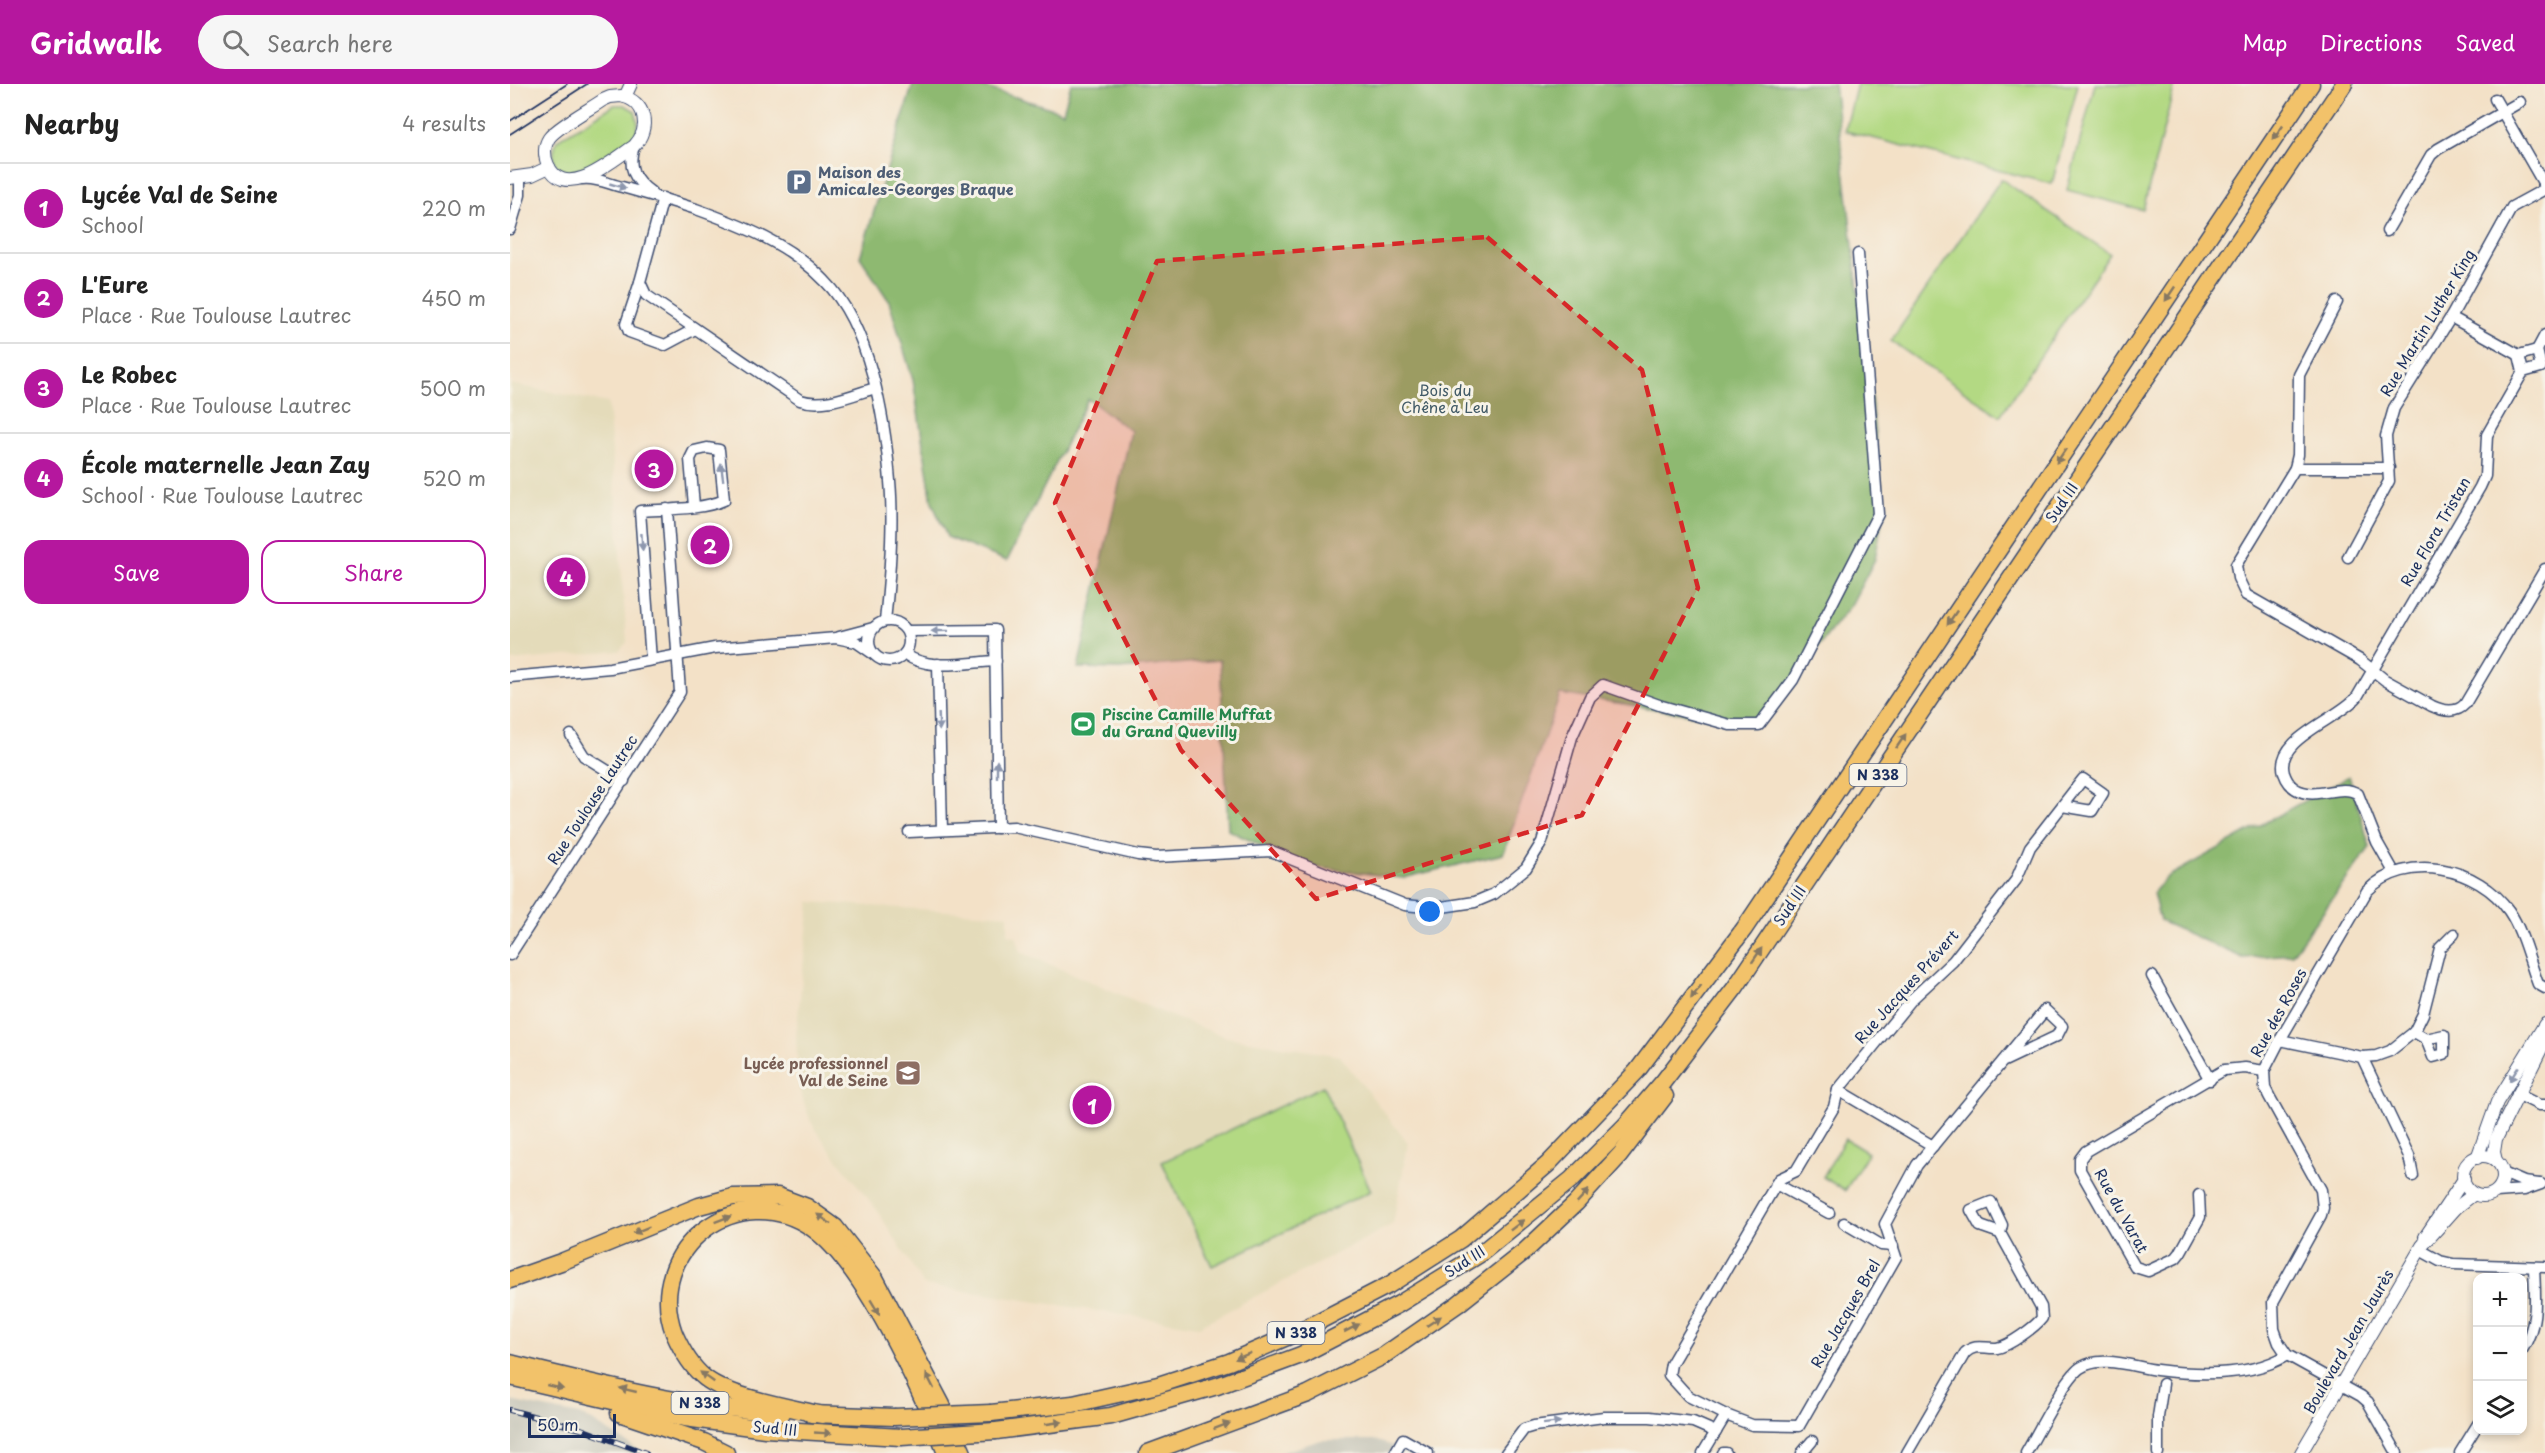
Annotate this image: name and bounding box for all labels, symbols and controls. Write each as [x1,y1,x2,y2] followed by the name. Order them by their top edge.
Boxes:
[198,15,618,69] search box
[30,21,162,64] text: Gridwalk
[219,26,252,59] icon: search
[267,26,393,59] text: Search here
[2242,26,2287,58] text: Map
[2320,26,2422,58] text: Directions
[2455,26,2515,58] text: Saved
[24,104,119,143] text: Nearby
[402,108,486,138] text: 4 results
[2273,124,2284,141] one-way arrow
[818,160,1014,200] place label: Maison des Amicales-Georges Braque
[784,167,814,197] parking icon: Maison des Amicales-Georges Braque
[81,177,278,210] text: Lycée Val de Seine
[609,182,627,191] one-way arrow
[39,193,48,223] text: 1
[422,193,486,223] text: 220 m
[81,210,144,240] text: School
[2374,244,2480,400] street label: Rue Martin Luther King
[81,267,148,300] text: L'Eure
[36,283,51,313] text: 2
[421,283,486,313] text: 450 m
[2164,286,2176,302] one-way arrow
[81,300,351,330] text: Place · Rue Toulouse Lautrec
[81,357,177,390] text: Le Robec
[37,373,50,403] text: 3
[419,373,486,403] text: 500 m
[1401,378,1489,418] park label: Bois du Chêne à Leu
[81,390,351,420] text: Place · Rue Toulouse Lautrec
[634,446,674,492] pin: 3
[81,447,370,480] text: École maternelle Jean Zay
[2055,448,2067,464] one-way arrow
[37,463,50,493] text: 4
[422,463,486,493] text: 520 m
[717,463,726,482] one-way arrow
[2394,472,2475,590] street label: Rue Flora Tristan
[2039,477,2083,527] street label: Sud III
[81,480,363,510] text: School · Rue Toulouse Lautrec
[690,522,730,568] pin: 2
[637,533,647,552] one-way arrow
[24,540,249,604] button: Save
[261,540,486,604] button: Share
[546,554,586,600] pin: 4
[1947,610,1958,627] one-way arrow
[930,626,949,635] one-way arrow
[1102,702,1272,742] place label: Piscine Camille Muffat du Grand Quevilly
[1068,709,1098,739] sports icon: Piscine Camille Muffat du Grand Quevilly
[934,713,944,732] one-way arrow
[541,729,643,869] street label: Rue Toulouse Lautrec
[1896,732,1907,749] one-way arrow
[992,760,1002,779] one-way arrow
[1850,764,1906,786] road number: N 338
[1767,880,1811,930] street label: Sud III
[1415,897,1444,926] your location
[1848,924,1963,1048] street label: Rue Jacques Prévert
[1751,947,1763,963] one-way arrow
[2244,964,2312,1061] street label: Rue des Roses
[1691,985,1703,1000] one-way arrow
[744,1051,889,1091] place label: Lycée professionnel Val de Seine
[893,1058,923,1088] school or university icon: Lycée professionnel Val de Seine
[2509,1066,2520,1082] one-way arrow
[1072,1082,1112,1128] pin: 1
[2090,1164,2155,1257] street label: Rue du Varat
[1576,1188,1590,1203] one-way arrow
[817,1213,833,1225] one-way arrow
[715,1214,733,1224] one-way arrow
[1509,1218,1525,1231] one-way arrow
[632,1226,650,1235] one-way arrow
[1439,1239,1489,1283] street label: Sud III
[1804,1255,1885,1372] street label: Rue Jacques Brel
[2297,1265,2399,1418] street label: Boulevard Jean Jaurès
[2473,1273,2527,1435] map controls
[2473,1273,2527,1327] button: +
[869,1299,880,1315] one-way arrow
[1425,1315,1441,1327] one-way arrow
[1268,1322,1324,1344] road number: N 338
[1344,1324,1361,1333] one-way arrow
[2473,1327,2527,1381] button: −
[1234,1352,1252,1361] one-way arrow
[700,1371,716,1383] one-way arrow
[925,1372,935,1390] one-way arrow
[2473,1381,2527,1435] button: layers
[545,1383,564,1393] one-way arrow
[618,1385,637,1394] one-way arrow
[672,1392,729,1414] road number: N 338
[528,1411,616,1438] scale bar
[537,1412,578,1436] text: 50 m
[752,1414,798,1441] street label: Sud III
[1045,1419,1064,1428] one-way arrow
[1542,1419,1561,1428] one-way arrow
[1213,1420,1231,1430] one-way arrow
[813,1428,832,1437] one-way arrow

